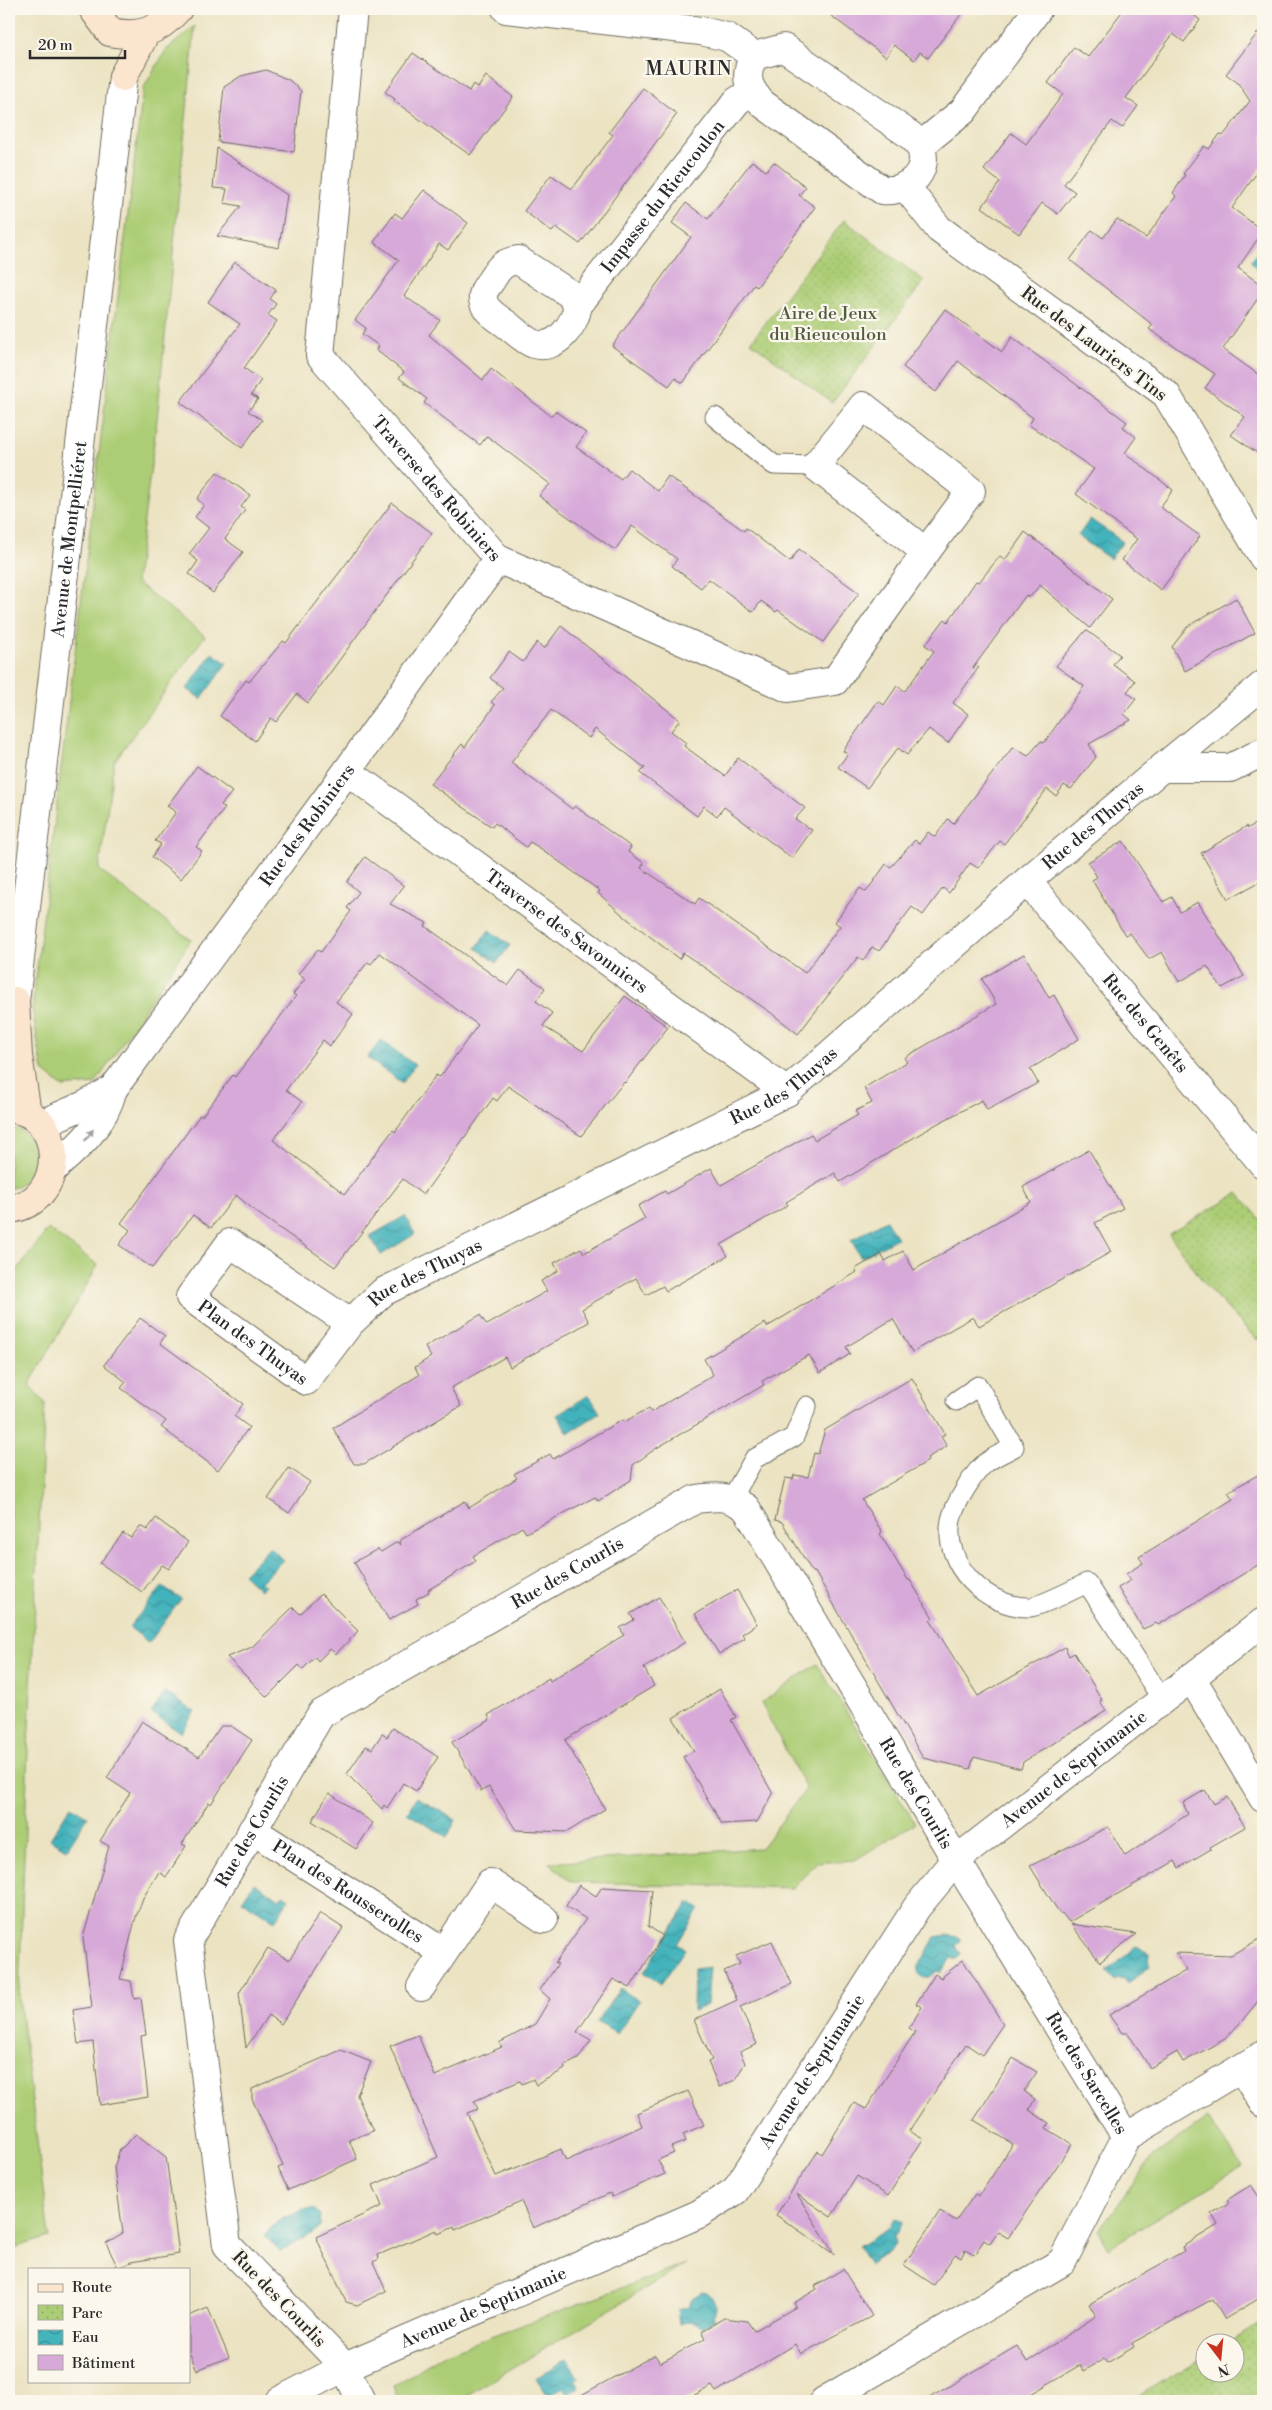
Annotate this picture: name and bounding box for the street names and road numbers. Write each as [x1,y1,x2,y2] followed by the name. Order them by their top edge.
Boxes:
[596,115,730,278] street label: Impasse du Rieucoulon
[1016,281,1172,407] street label: Rue des Lauriers Tins
[367,411,506,566] street label: Traverse des Robiniers
[46,439,92,640] street label: Avenue de Montpelliéret
[255,759,360,891] street label: Rue des Robiniers
[1037,777,1148,875] street label: Rue des Thuyas
[481,864,653,998] street label: Traverse des Savonniers
[1097,969,1194,1078] street label: Rue des Genêts
[726,1042,842,1130] street label: Rue des Thuyas
[363,1233,486,1312] street label: Rue des Thuyas
[193,1295,313,1390] street label: Plan des Thuyas
[507,1531,628,1614] street label: Rue des Courlis
[995,1705,1152,1833] street label: Avenue de Septimanie
[874,1733,958,1853] street label: Rue des Courlis
[210,1771,294,1891] street label: Rue des Courlis
[268,1835,428,1948] street label: Plan des Rousserolles
[753,1990,870,2154] street label: Avenue de Septimanie
[1041,2008,1133,2139] street label: Rue des Sarcelles
[227,2246,331,2352] street label: Rue des Courlis
[396,2261,570,2354] street label: Avenue de Septimanie

